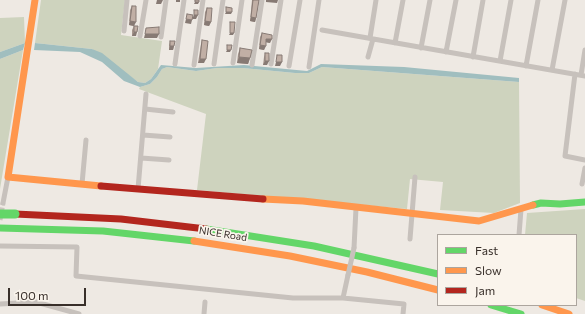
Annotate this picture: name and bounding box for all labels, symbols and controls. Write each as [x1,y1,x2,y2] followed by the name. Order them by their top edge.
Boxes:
[198,224,248,244] street label: NICE Road
[437,234,577,306] legend
[475,243,498,257] text: Fast
[475,263,502,277] text: Slow
[10,280,88,306] scale bar
[475,283,495,297] text: Jam
[15,288,49,302] text: 100 m

